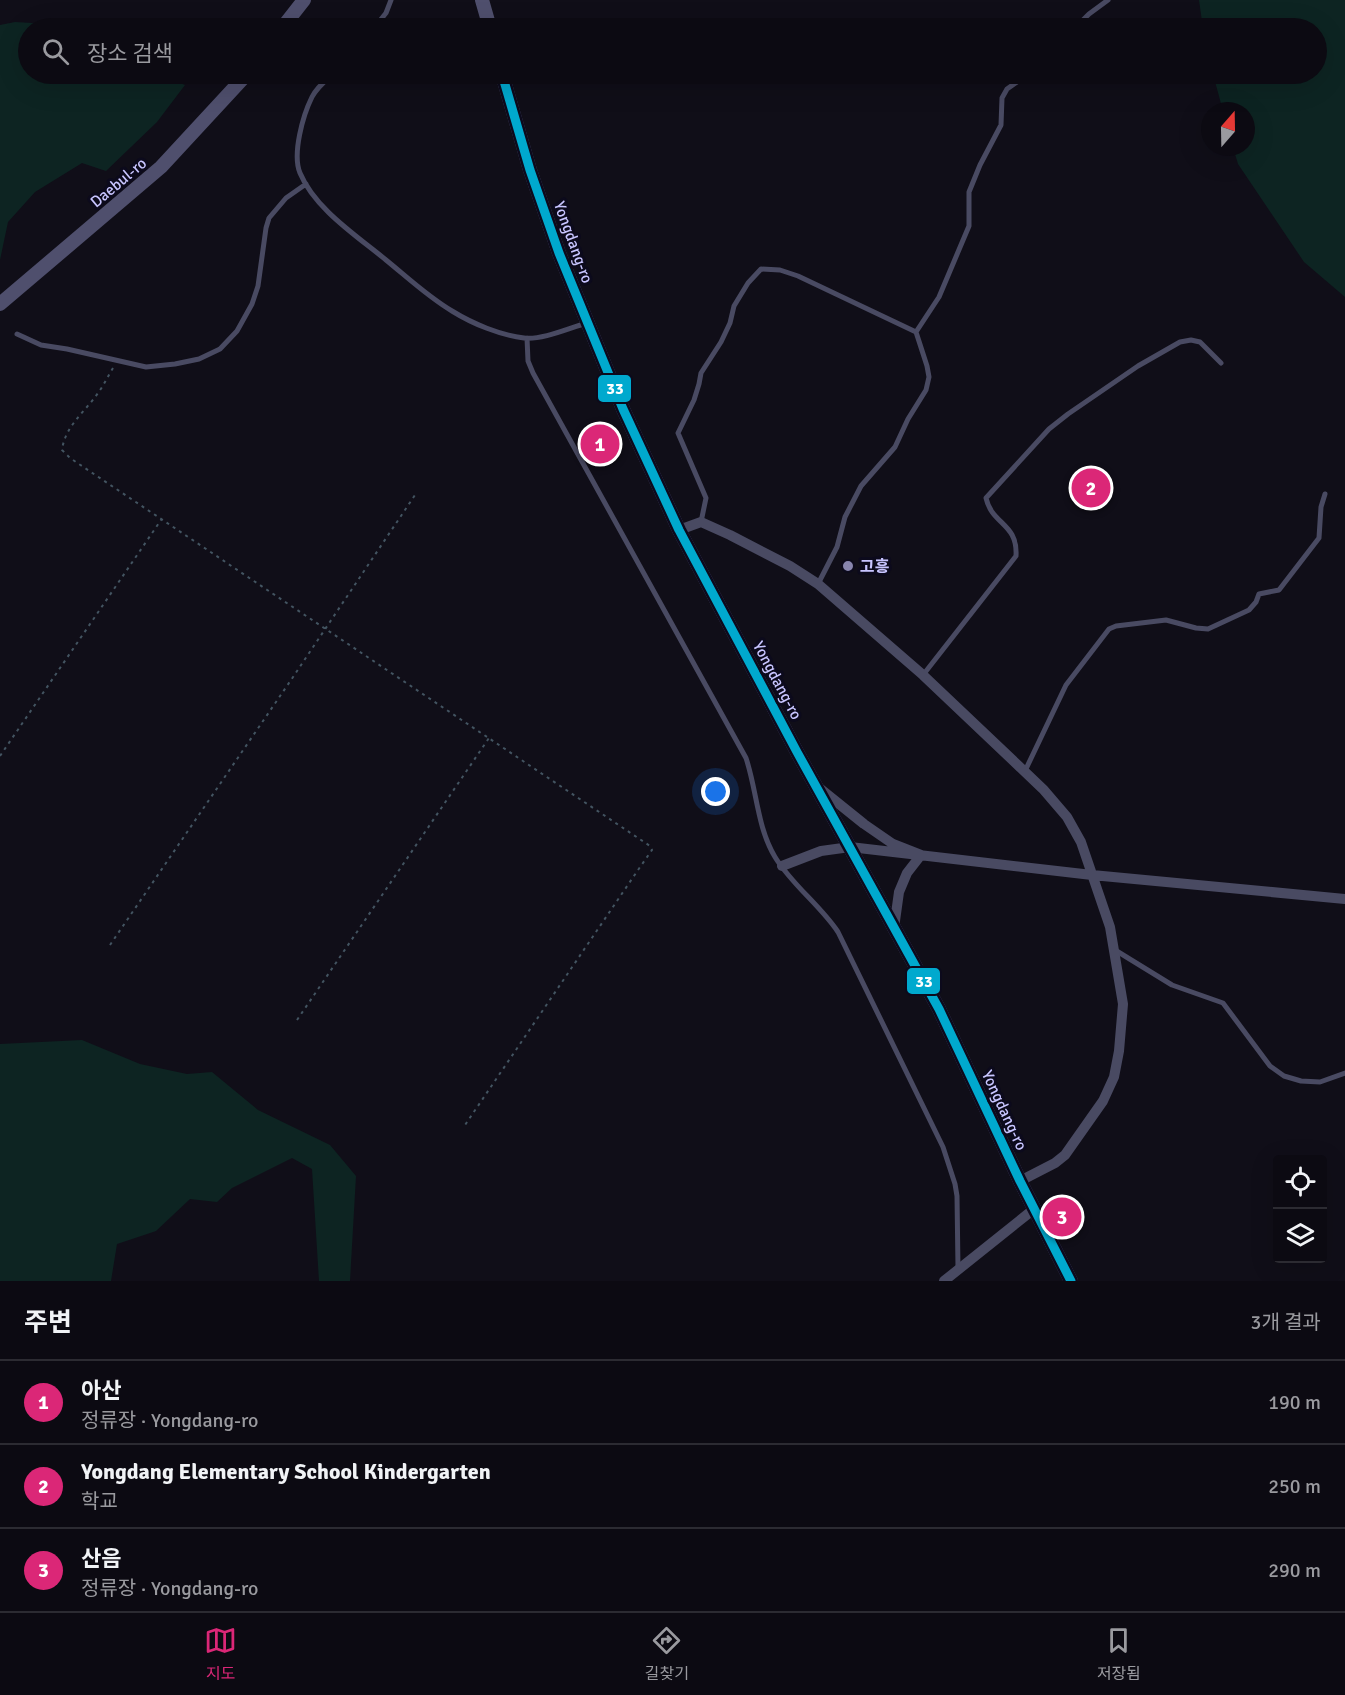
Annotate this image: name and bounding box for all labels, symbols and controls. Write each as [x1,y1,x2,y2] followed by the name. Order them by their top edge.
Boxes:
[18,18,1327,84] search box
[39,35,72,68] icon: search
[87,40,173,67] text: 장소 검색
[1201,102,1255,156] north arrow
[86,153,151,212] street label: Daebul-ro
[549,199,597,286] street label: Yongdang-ro
[597,374,632,403] line badge: 33
[606,379,624,399] text: 33
[580,422,620,466] pin: 1
[1072,466,1110,510] pin: 2
[860,557,890,577] place label: 고흥
[841,559,855,573] marker: 고흥
[748,638,806,723] street label: Yongdang-ro
[701,777,730,806] your location
[906,967,941,995] line badge: 33
[915,972,933,992] text: 33
[977,1067,1031,1154] street label: Yongdang-ro
[1273,1155,1327,1263] map controls
[1273,1155,1327,1209] button: locate
[1042,1194,1082,1240] pin: 3
[1273,1209,1327,1263] button: layers
[24,1307,72,1339] text: 주변
[1251,1310,1321,1335] text: 3개 결과
[81,1377,121,1404] text: 아산
[38,1390,49,1415] text: 1
[1268,1390,1321,1415] text: 190 m
[81,1408,258,1433] text: 정류장 · Yongdang-ro
[81,1458,491,1485] text: Yongdang Elementary School Kindergarten
[38,1474,49,1499] text: 2
[1268,1474,1321,1499] text: 250 m
[81,1489,118,1514] text: 학교
[81,1545,121,1572] text: 산음
[38,1558,49,1583] text: 3
[1268,1558,1321,1583] text: 290 m
[81,1576,258,1601] text: 정류장 · Yongdang-ro
[204,1624,237,1684] tab: 지도
[645,1624,689,1684] tab: 길찾기
[1097,1624,1141,1684] tab: 저장됨

